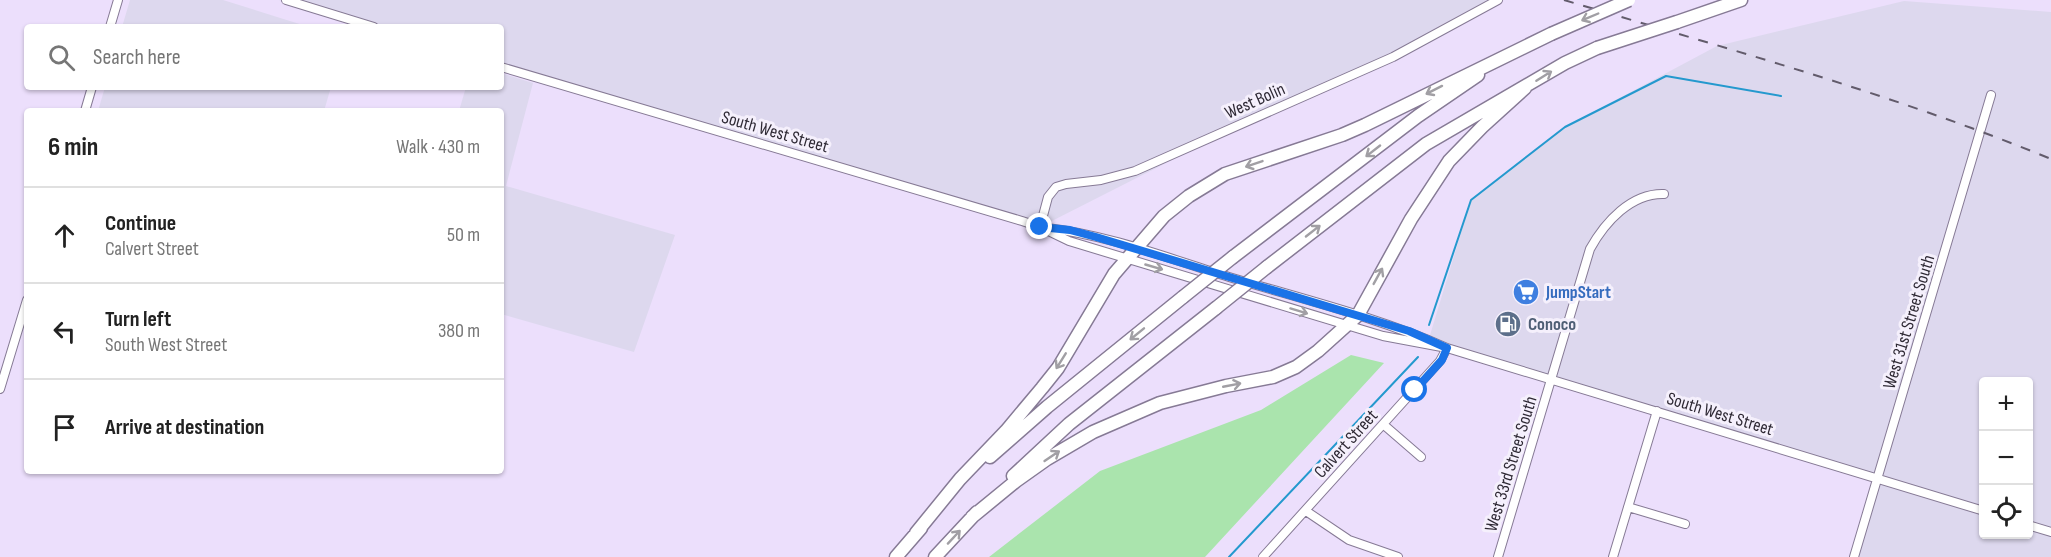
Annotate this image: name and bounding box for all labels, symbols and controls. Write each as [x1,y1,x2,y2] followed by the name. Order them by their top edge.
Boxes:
[1581,12,1599,23] one-way arrow
[24,24,504,90] search box
[45,41,78,74] icon: search
[93,44,180,71] text: Search here
[1535,69,1552,81] one-way arrow
[1222,78,1288,124] street label: West Bolin
[1426,85,1444,97] one-way arrow
[719,107,831,157] street label: South West Street
[48,132,98,163] text: 6 min
[396,135,480,159] text: Walk · 430 m
[1365,144,1381,157] one-way arrow
[1245,160,1264,171] one-way arrow
[105,210,176,237] text: Continue
[1026,213,1052,239] route end
[48,219,81,252] icon: ahead
[447,223,480,247] text: 50 m
[1305,224,1321,237] one-way arrow
[105,237,199,261] text: Calvert Street
[1879,253,1939,391] street label: West 31st Street South
[1144,262,1163,273] one-way arrow
[1373,268,1385,285] one-way arrow
[1511,277,1541,307] supermarket icon: JumpStart
[1545,282,1611,303] place label: JumpStart
[105,306,171,333] text: Turn left
[1289,306,1308,317] one-way arrow
[1493,309,1523,339] fuel station icon: Conoco
[1528,314,1576,335] place label: Conoco
[48,315,81,348] icon: left
[438,319,480,343] text: 380 m
[1130,327,1146,340] one-way arrow
[105,333,227,357] text: South West Street
[1055,352,1067,369] one-way arrow
[1401,376,1427,402] route start
[1979,377,2033,539] map controls
[1979,377,2033,431] button: +
[1222,379,1242,390] one-way arrow
[1664,388,1776,440] street label: South West Street
[1480,394,1542,534] street label: West 33rd Street South
[1310,405,1382,482] street label: Calvert Street
[48,411,81,444] icon: arrive
[105,414,264,441] text: Arrive at destination
[1979,431,2033,485] button: −
[1043,449,1060,461] one-way arrow
[1979,485,2033,539] button: locate
[946,530,960,545] one-way arrow

